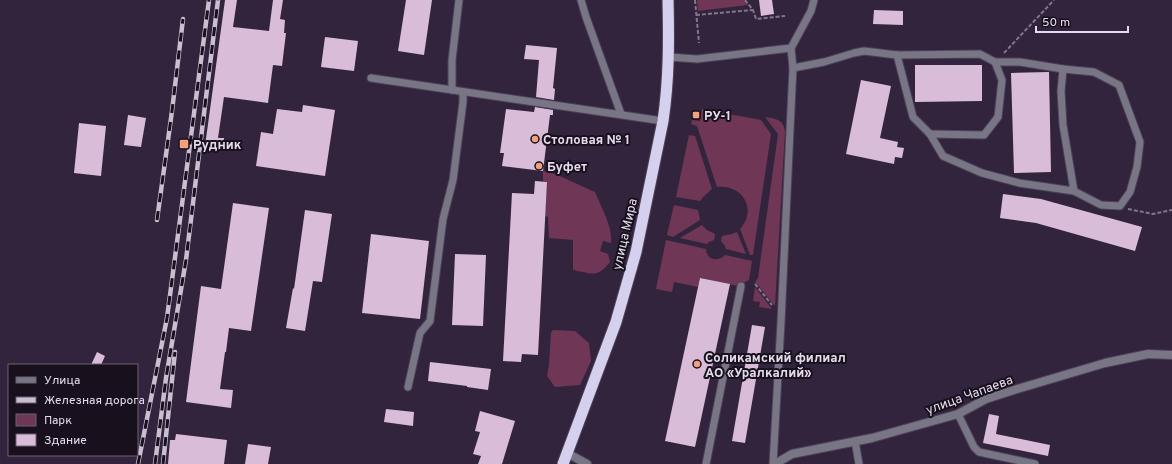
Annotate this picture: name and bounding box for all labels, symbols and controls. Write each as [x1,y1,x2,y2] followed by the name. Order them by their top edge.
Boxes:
[1036,8,1128,34] scale bar
[1042,15,1070,31] text: 50 m
[704,109,731,125] place label: РУ-1
[691,110,701,120] marker: РУ-1
[543,133,630,149] place label: Столовая № 1
[530,134,540,144] marker: Столовая № 1
[178,138,190,150] marker: Рудник
[193,138,242,154] place label: Рудник
[547,160,587,176] place label: Буфет
[534,161,544,171] marker: Буфет
[610,197,642,272] street label: улица Мира
[705,351,846,382] place label: Соликамский филиал АО «Уралкалий»
[692,359,702,369] marker: Соликамский филиал АО «Уралкалий»
[8,364,138,456] legend
[44,373,80,389] text: Улица
[924,373,1015,419] street label: улица Чапаева
[44,393,145,409] text: Железная дорога
[44,413,72,429] text: Парк
[44,433,87,449] text: Здание

